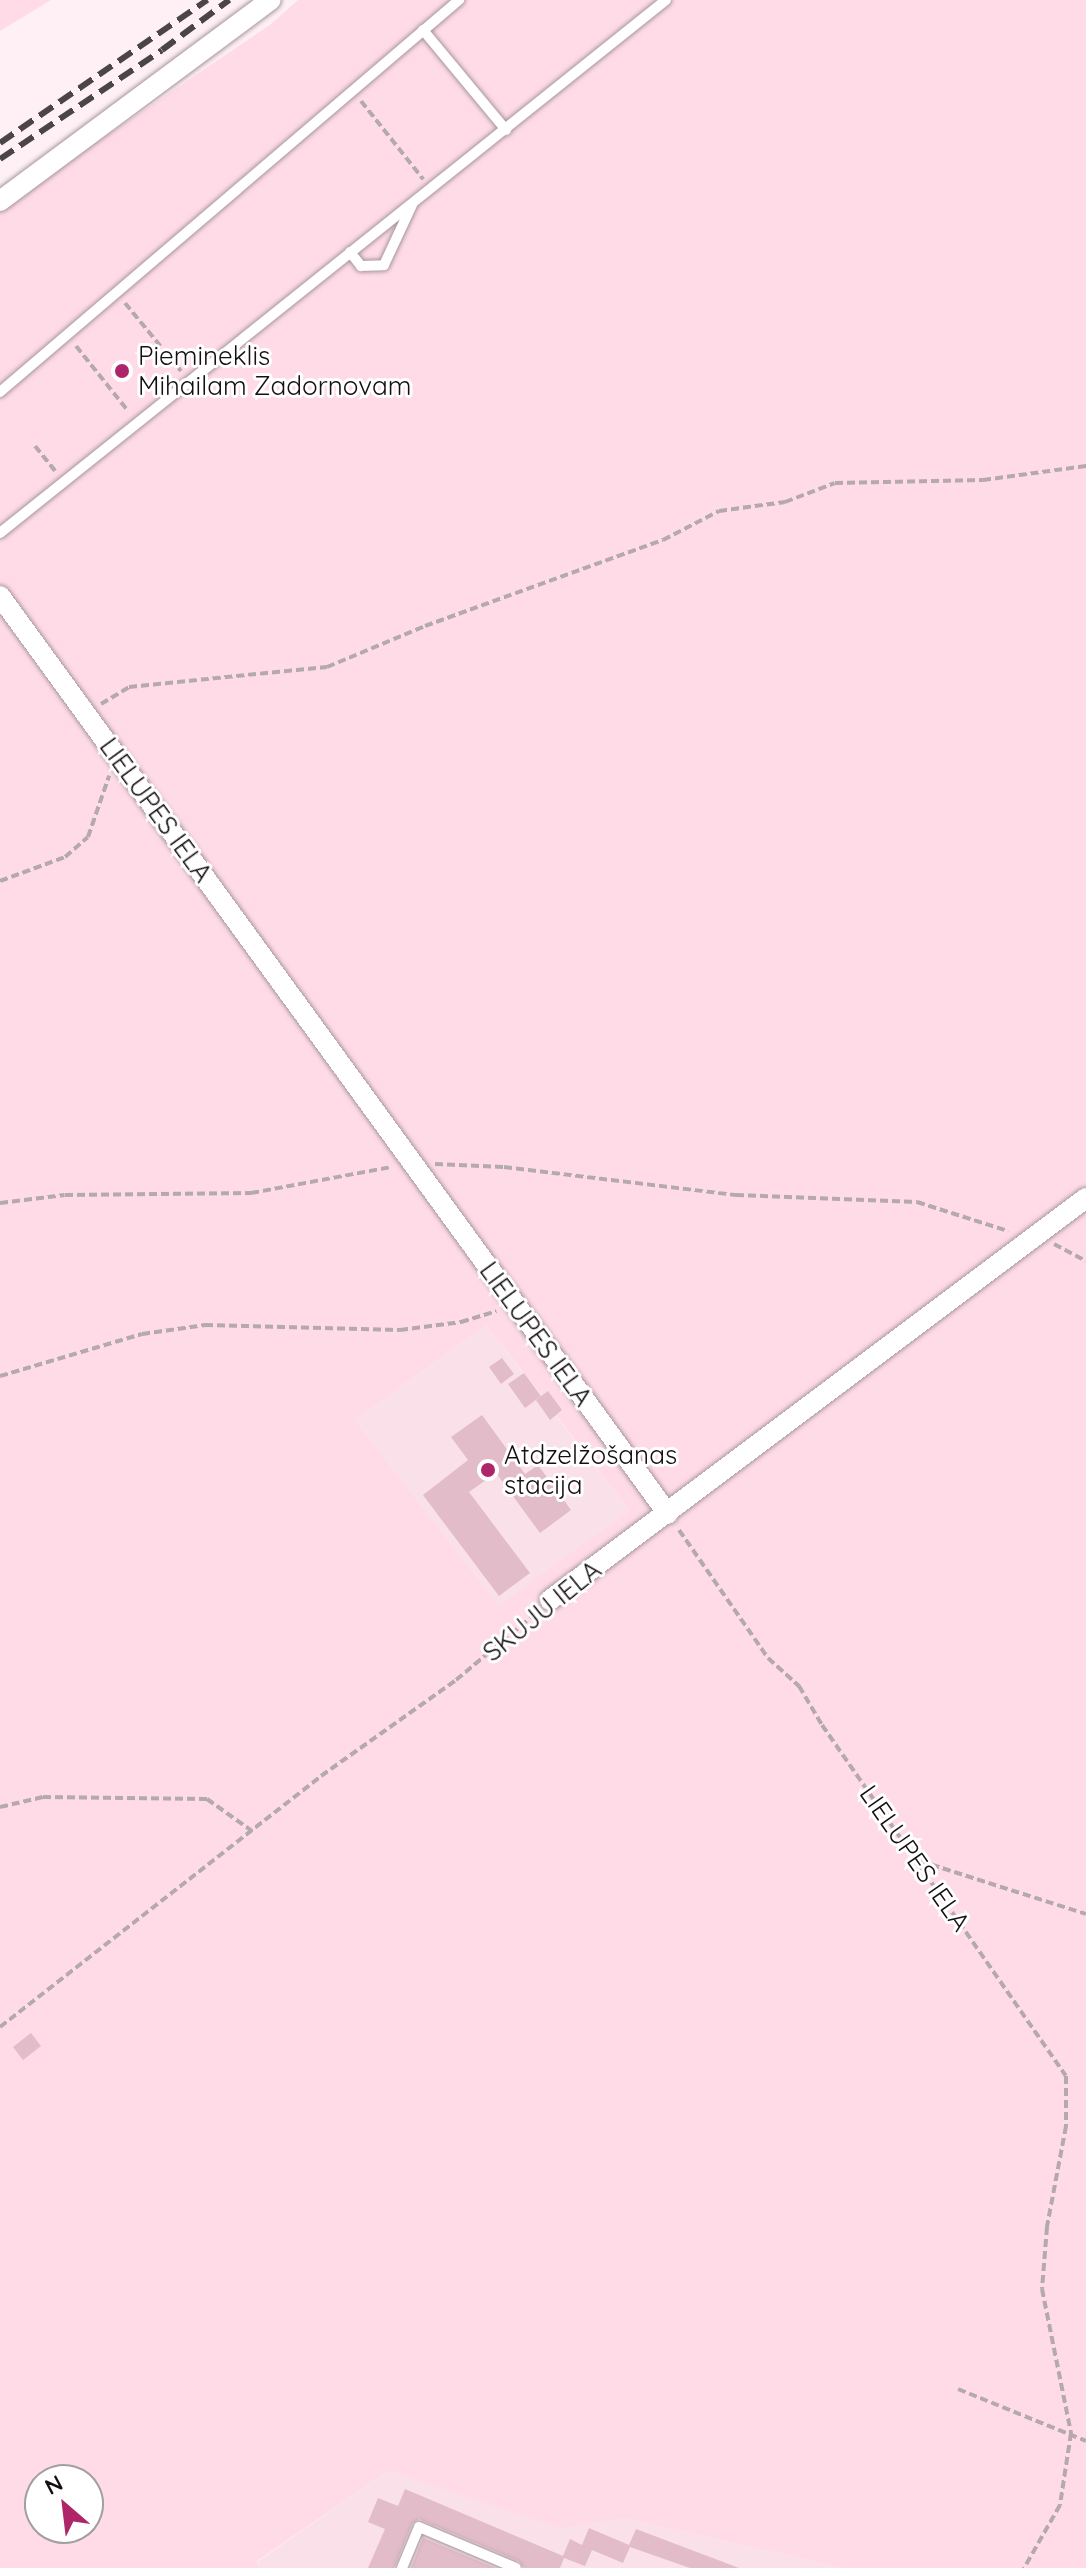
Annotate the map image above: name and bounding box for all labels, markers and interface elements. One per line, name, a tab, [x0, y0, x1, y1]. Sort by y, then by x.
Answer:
place label: Piemineklis Mihailam Zadornovam	[138, 340, 411, 402]
marker: Piemineklis Mihailam Zadornovam	[113, 362, 131, 380]
street label: LIELUPES IELA	[93, 732, 219, 888]
street label: LIELUPES IELA	[473, 1256, 599, 1412]
place label: Atdzelžošanas stacija	[504, 1439, 677, 1500]
marker: Atdzelžošanas stacija	[479, 1461, 497, 1479]
street label: SKUJU IELA	[477, 1554, 607, 1668]
street label: LIELUPES IELA	[853, 1779, 977, 1937]
north arrow	[24, 2464, 104, 2544]
text: N	[40, 2468, 67, 2501]

